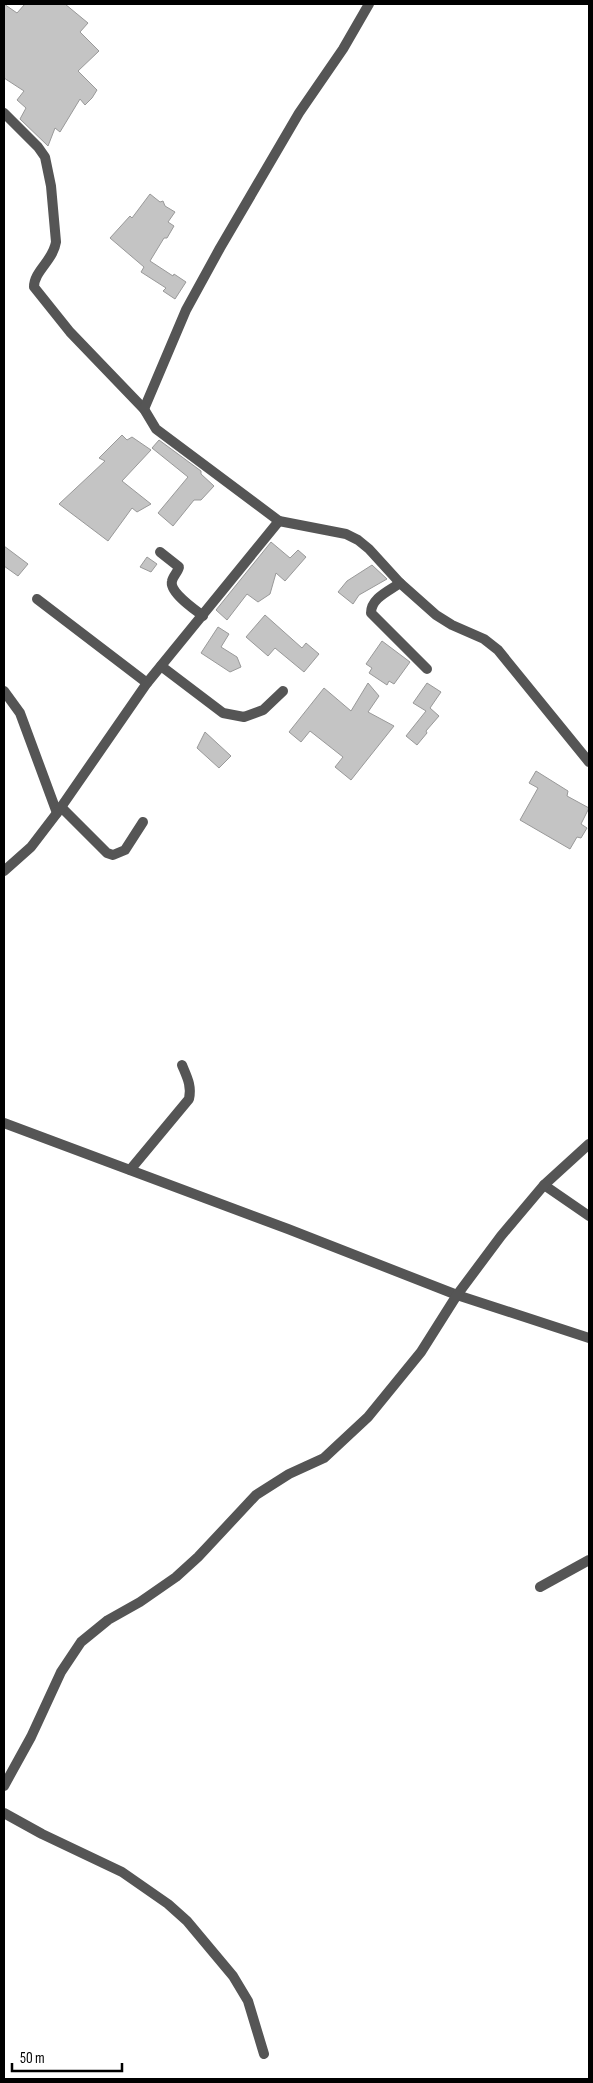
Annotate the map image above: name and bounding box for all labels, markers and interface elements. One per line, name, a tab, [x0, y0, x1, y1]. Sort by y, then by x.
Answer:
scale bar	[12, 2040, 122, 2072]
text: 50 m	[20, 2049, 45, 2068]

